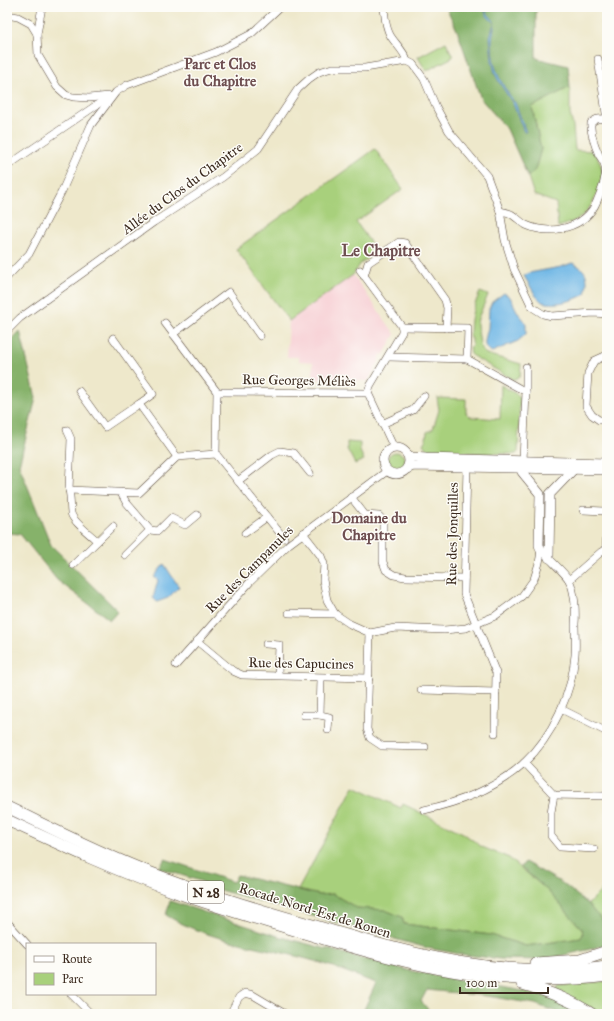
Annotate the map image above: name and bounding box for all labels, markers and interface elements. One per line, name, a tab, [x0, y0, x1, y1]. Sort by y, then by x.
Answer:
district label: Parc et Clos du Chapitre	[184, 55, 257, 91]
street label: Allée du Clos du Chapitre	[118, 139, 246, 239]
district label: Le Chapitre	[341, 241, 421, 261]
street label: Rue Georges Méliès	[242, 371, 356, 390]
street label: Rue des Jonquilles	[443, 482, 463, 586]
district label: Domaine du Chapitre	[331, 509, 407, 545]
street label: Rue des Campanules	[202, 522, 297, 617]
street label: Rue des Capucines	[248, 654, 354, 673]
street label: Rocade Nord-Est de Rouen	[237, 879, 393, 942]
road number: N 28	[188, 881, 224, 903]
legend	[26, 943, 156, 995]
text: Route	[62, 952, 92, 966]
scale bar	[460, 969, 548, 995]
text: Parc	[62, 972, 83, 986]
text: 100 m	[466, 976, 497, 990]

